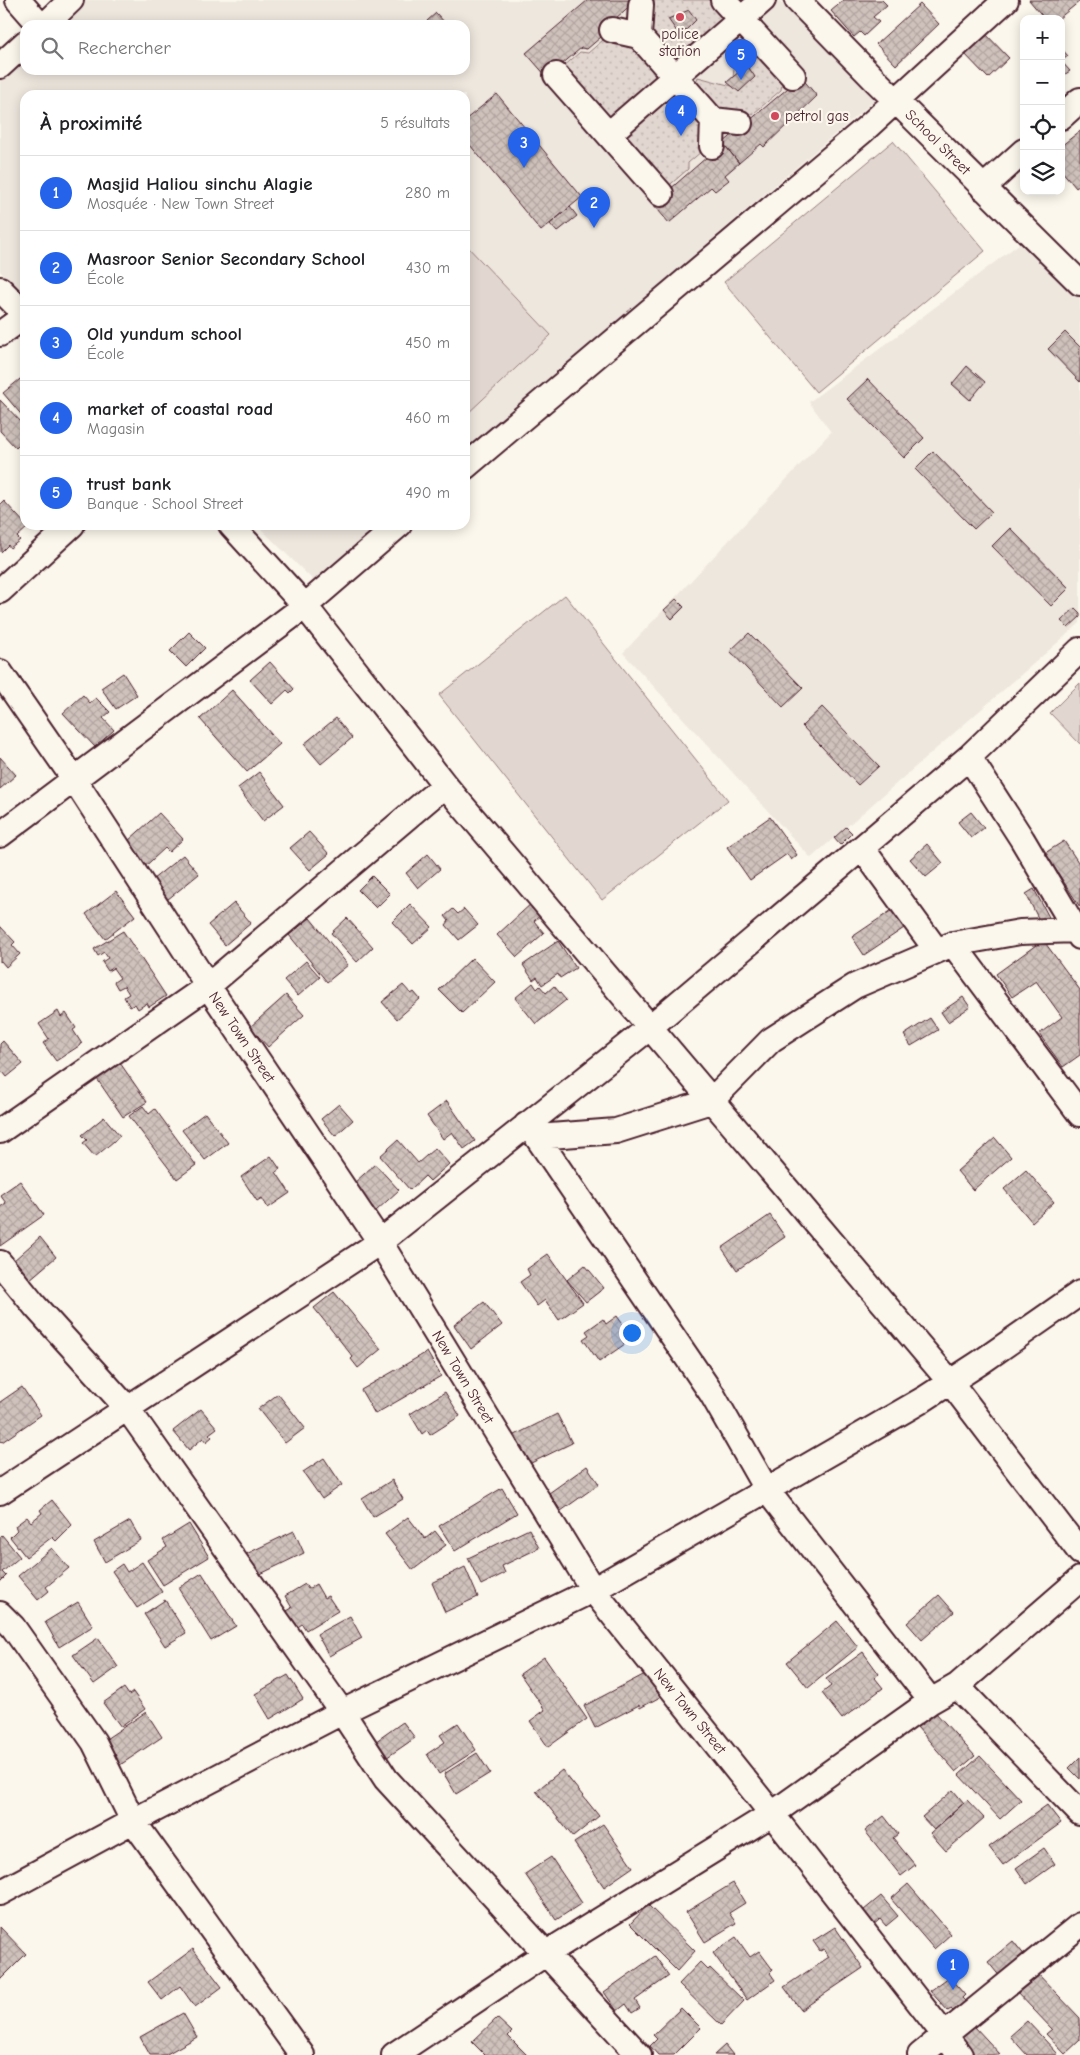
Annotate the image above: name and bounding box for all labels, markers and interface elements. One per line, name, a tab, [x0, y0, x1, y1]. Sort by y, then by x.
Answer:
marker: police station	[674, 11, 686, 23]
map controls	[1020, 15, 1065, 195]
button: +	[1020, 15, 1065, 60]
search box	[20, 20, 470, 75]
place label: police station	[659, 25, 701, 60]
icon: search	[38, 34, 66, 62]
text: Rechercher	[78, 37, 171, 59]
pin: 5	[725, 39, 757, 80]
button: −	[1020, 60, 1065, 105]
pin: 4	[665, 95, 697, 136]
street label: School Street	[901, 105, 975, 179]
button: locate	[1020, 105, 1065, 150]
place label: petrol gas	[785, 107, 849, 125]
marker: petrol gas	[769, 110, 781, 122]
text: À proximité	[40, 111, 142, 135]
text: 5 résultats	[380, 114, 450, 132]
pin: 3	[508, 127, 540, 168]
button: layers	[1020, 150, 1065, 195]
text: Masjid Haliou sinchu Alagie	[87, 173, 313, 195]
text: 1	[53, 184, 59, 202]
text: 280 m	[405, 184, 450, 202]
pin: 2	[578, 187, 610, 228]
text: Mosquée · New Town Street	[87, 195, 274, 213]
text: Masroor Senior Secondary School	[87, 248, 365, 270]
text: 2	[52, 259, 60, 277]
text: 430 m	[406, 259, 450, 277]
text: École	[87, 270, 124, 288]
text: Old yundum school	[87, 323, 242, 345]
text: 3	[52, 334, 60, 352]
text: 450 m	[405, 334, 450, 352]
text: École	[87, 345, 124, 363]
text: market of coastal road	[87, 398, 273, 420]
text: 4	[52, 409, 60, 427]
text: 460 m	[405, 409, 450, 427]
text: Magasin	[87, 420, 145, 438]
text: trust bank	[87, 473, 171, 495]
text: 5	[52, 484, 60, 502]
text: 490 m	[405, 484, 450, 502]
text: Banque · School Street	[87, 495, 243, 513]
street label: New Town Street	[205, 988, 279, 1086]
your location	[619, 1320, 645, 1346]
street label: New Town Street	[428, 1327, 498, 1427]
street label: New Town Street	[650, 1664, 731, 1758]
pin: 1	[937, 1949, 969, 1990]

